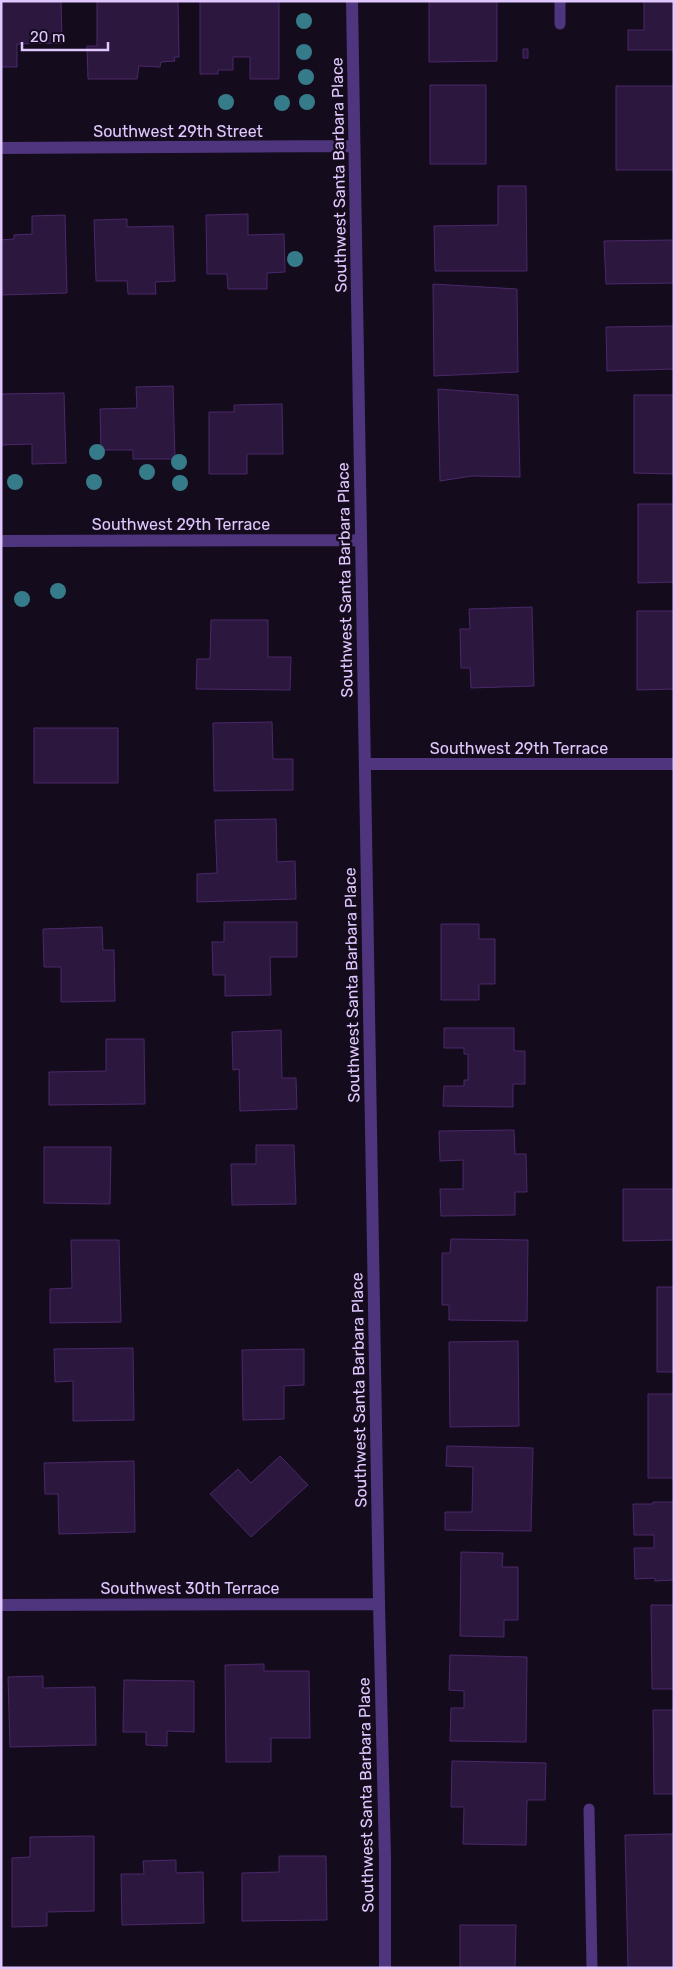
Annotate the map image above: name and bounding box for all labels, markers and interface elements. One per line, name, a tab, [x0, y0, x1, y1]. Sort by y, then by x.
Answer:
scale bar	[22, 20, 109, 52]
text: 20 m	[30, 28, 65, 46]
street label: Southwest Santa Barbara Place	[327, 57, 351, 293]
street label: Southwest 29th Street	[93, 122, 263, 141]
street label: Southwest Santa Barbara Place	[333, 462, 357, 698]
street label: Southwest 29th Terrace	[92, 515, 270, 534]
street label: Southwest 29th Terrace	[430, 739, 608, 758]
street label: Southwest Santa Barbara Place	[340, 867, 364, 1103]
street label: Southwest Santa Barbara Place	[347, 1272, 371, 1508]
street label: Southwest 30th Terrace	[100, 1579, 280, 1598]
street label: Southwest Santa Barbara Place	[354, 1677, 378, 1913]

